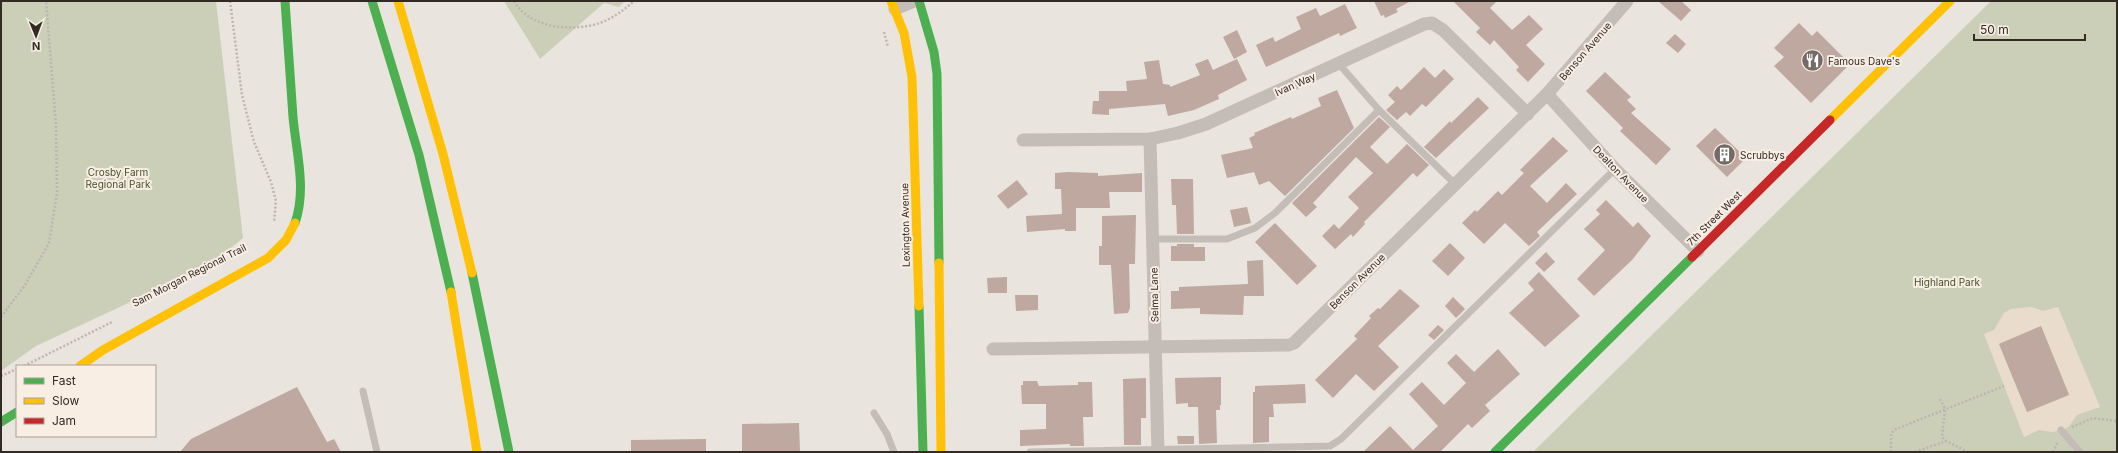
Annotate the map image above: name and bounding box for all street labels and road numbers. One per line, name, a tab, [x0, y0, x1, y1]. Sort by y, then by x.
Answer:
street label: Benson Avenue	[1556, 19, 1614, 83]
street label: Ivan Way	[1273, 70, 1317, 98]
street label: Dealton Avenue	[1591, 143, 1651, 205]
street label: Lexington Avenue	[898, 183, 912, 267]
street label: 7th Street West	[1684, 188, 1744, 248]
street label: Sam Morgan Regional Trail	[130, 241, 248, 309]
street label: Benson Avenue	[1327, 251, 1387, 311]
street label: Selma Lane	[1148, 267, 1160, 323]

